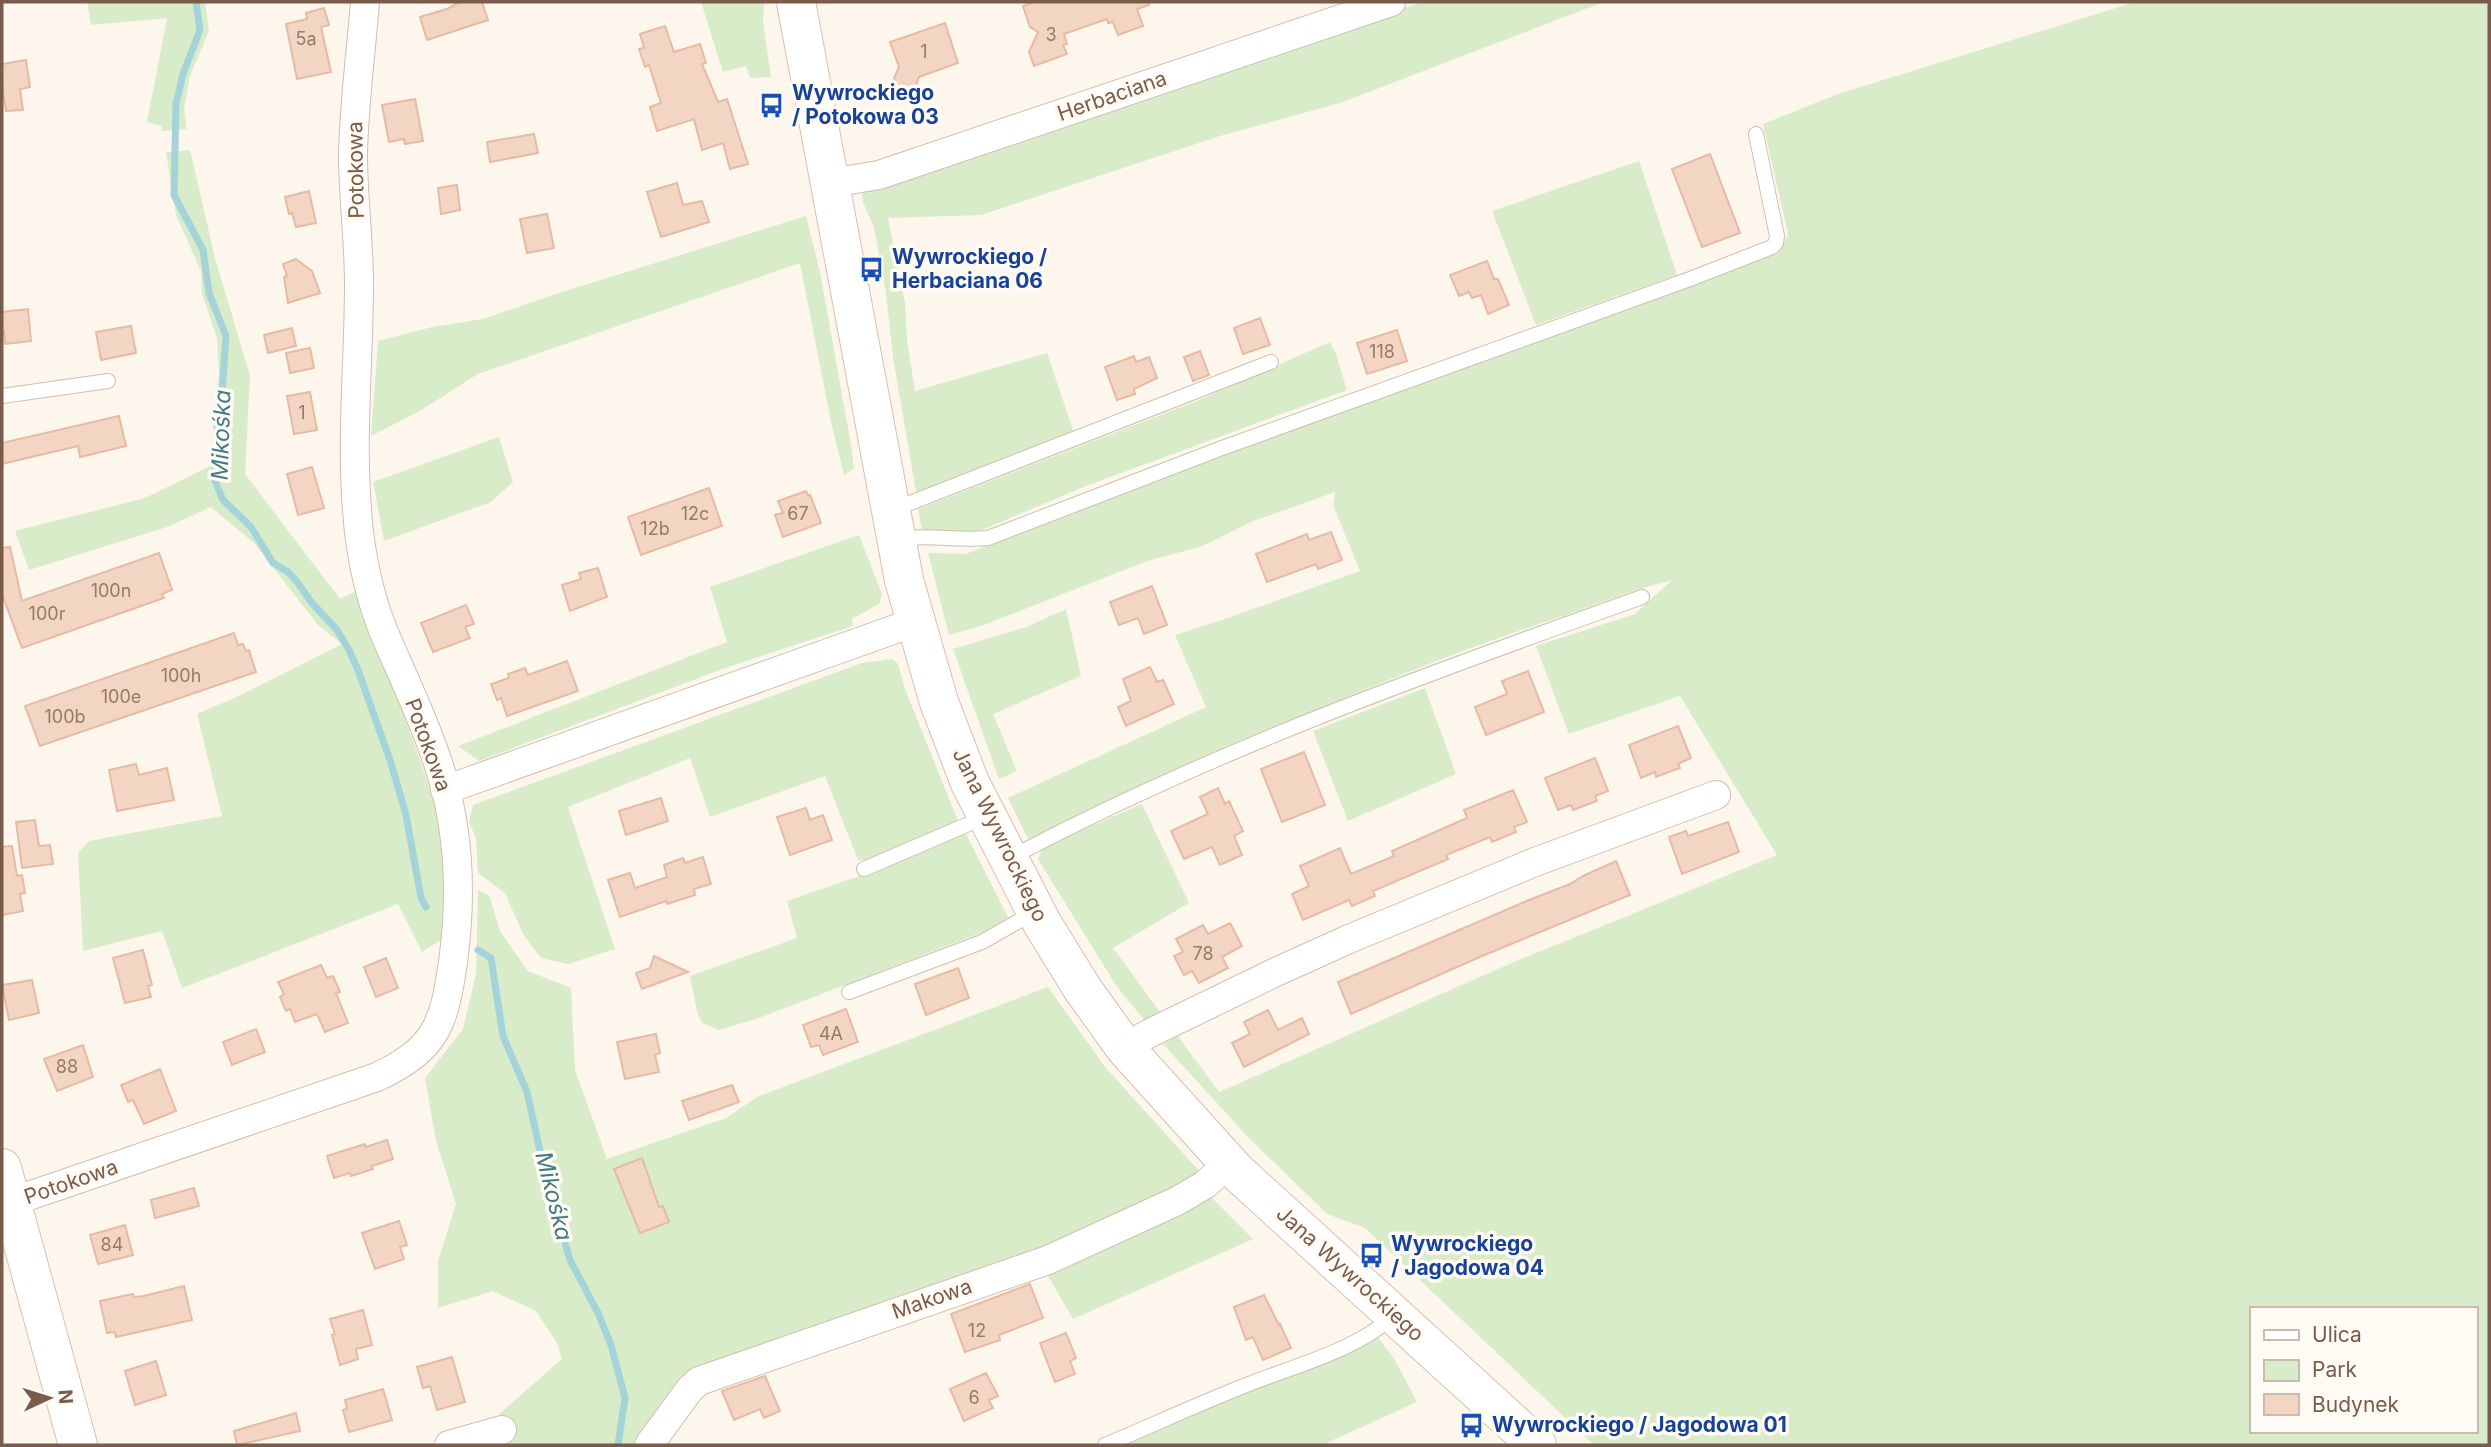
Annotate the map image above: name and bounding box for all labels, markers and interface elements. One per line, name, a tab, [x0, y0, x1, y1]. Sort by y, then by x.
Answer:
house number: 3	[1045, 24, 1057, 45]
house number: 5a	[295, 28, 317, 49]
house number: 1	[920, 41, 928, 62]
street label: Herbaciana	[1054, 65, 1170, 126]
place label: Wywrockiego / Potokowa 03	[792, 80, 939, 129]
bus stop icon: Wywrockiego / Potokowa 03	[758, 91, 786, 119]
street label: Potokowa	[342, 121, 369, 219]
place label: Wywrockiego / Herbaciana 06	[892, 244, 1047, 293]
bus stop icon: Wywrockiego / Herbaciana 06	[858, 255, 886, 283]
house number: 118	[1369, 341, 1395, 362]
water label: Mikośka	[205, 389, 237, 481]
house number: 1	[298, 402, 306, 423]
house number: 12c	[681, 503, 709, 524]
house number: 67	[787, 503, 809, 524]
house number: 12b	[640, 518, 670, 539]
house number: 100n	[91, 580, 131, 601]
house number: 100r	[29, 603, 66, 624]
house number: 100h	[161, 665, 201, 686]
house number: 100e	[101, 686, 141, 707]
street label: Potokowa	[400, 695, 457, 795]
house number: 100b	[44, 706, 86, 727]
street label: Jana Wywrockiego	[948, 744, 1053, 926]
house number: 78	[1192, 943, 1214, 964]
house number: 4A	[819, 1023, 843, 1044]
house number: 88	[56, 1056, 78, 1077]
water label: Mikośka	[529, 1149, 579, 1243]
street label: Potokowa	[21, 1154, 121, 1209]
street label: Jana Wywrockiego	[1271, 1201, 1429, 1347]
place label: Wywrockiego / Jagodowa 04	[1391, 1231, 1544, 1280]
house number: 84	[101, 1234, 123, 1255]
bus stop icon: Wywrockiego / Jagodowa 04	[1357, 1242, 1385, 1270]
street label: Makowa	[889, 1273, 975, 1324]
legend	[2250, 1307, 2477, 1433]
house number: 12	[968, 1320, 986, 1341]
text: Ulica	[2312, 1322, 2362, 1347]
text: Park	[2312, 1357, 2357, 1382]
north arrow	[14, 1363, 84, 1433]
house number: 6	[968, 1387, 980, 1408]
text: N	[53, 1389, 77, 1405]
text: Budynek	[2312, 1392, 2400, 1417]
bus stop icon: Wywrockiego / Jagodowa 01	[1458, 1411, 1486, 1439]
place label: Wywrockiego / Jagodowa 01	[1492, 1412, 1787, 1437]

